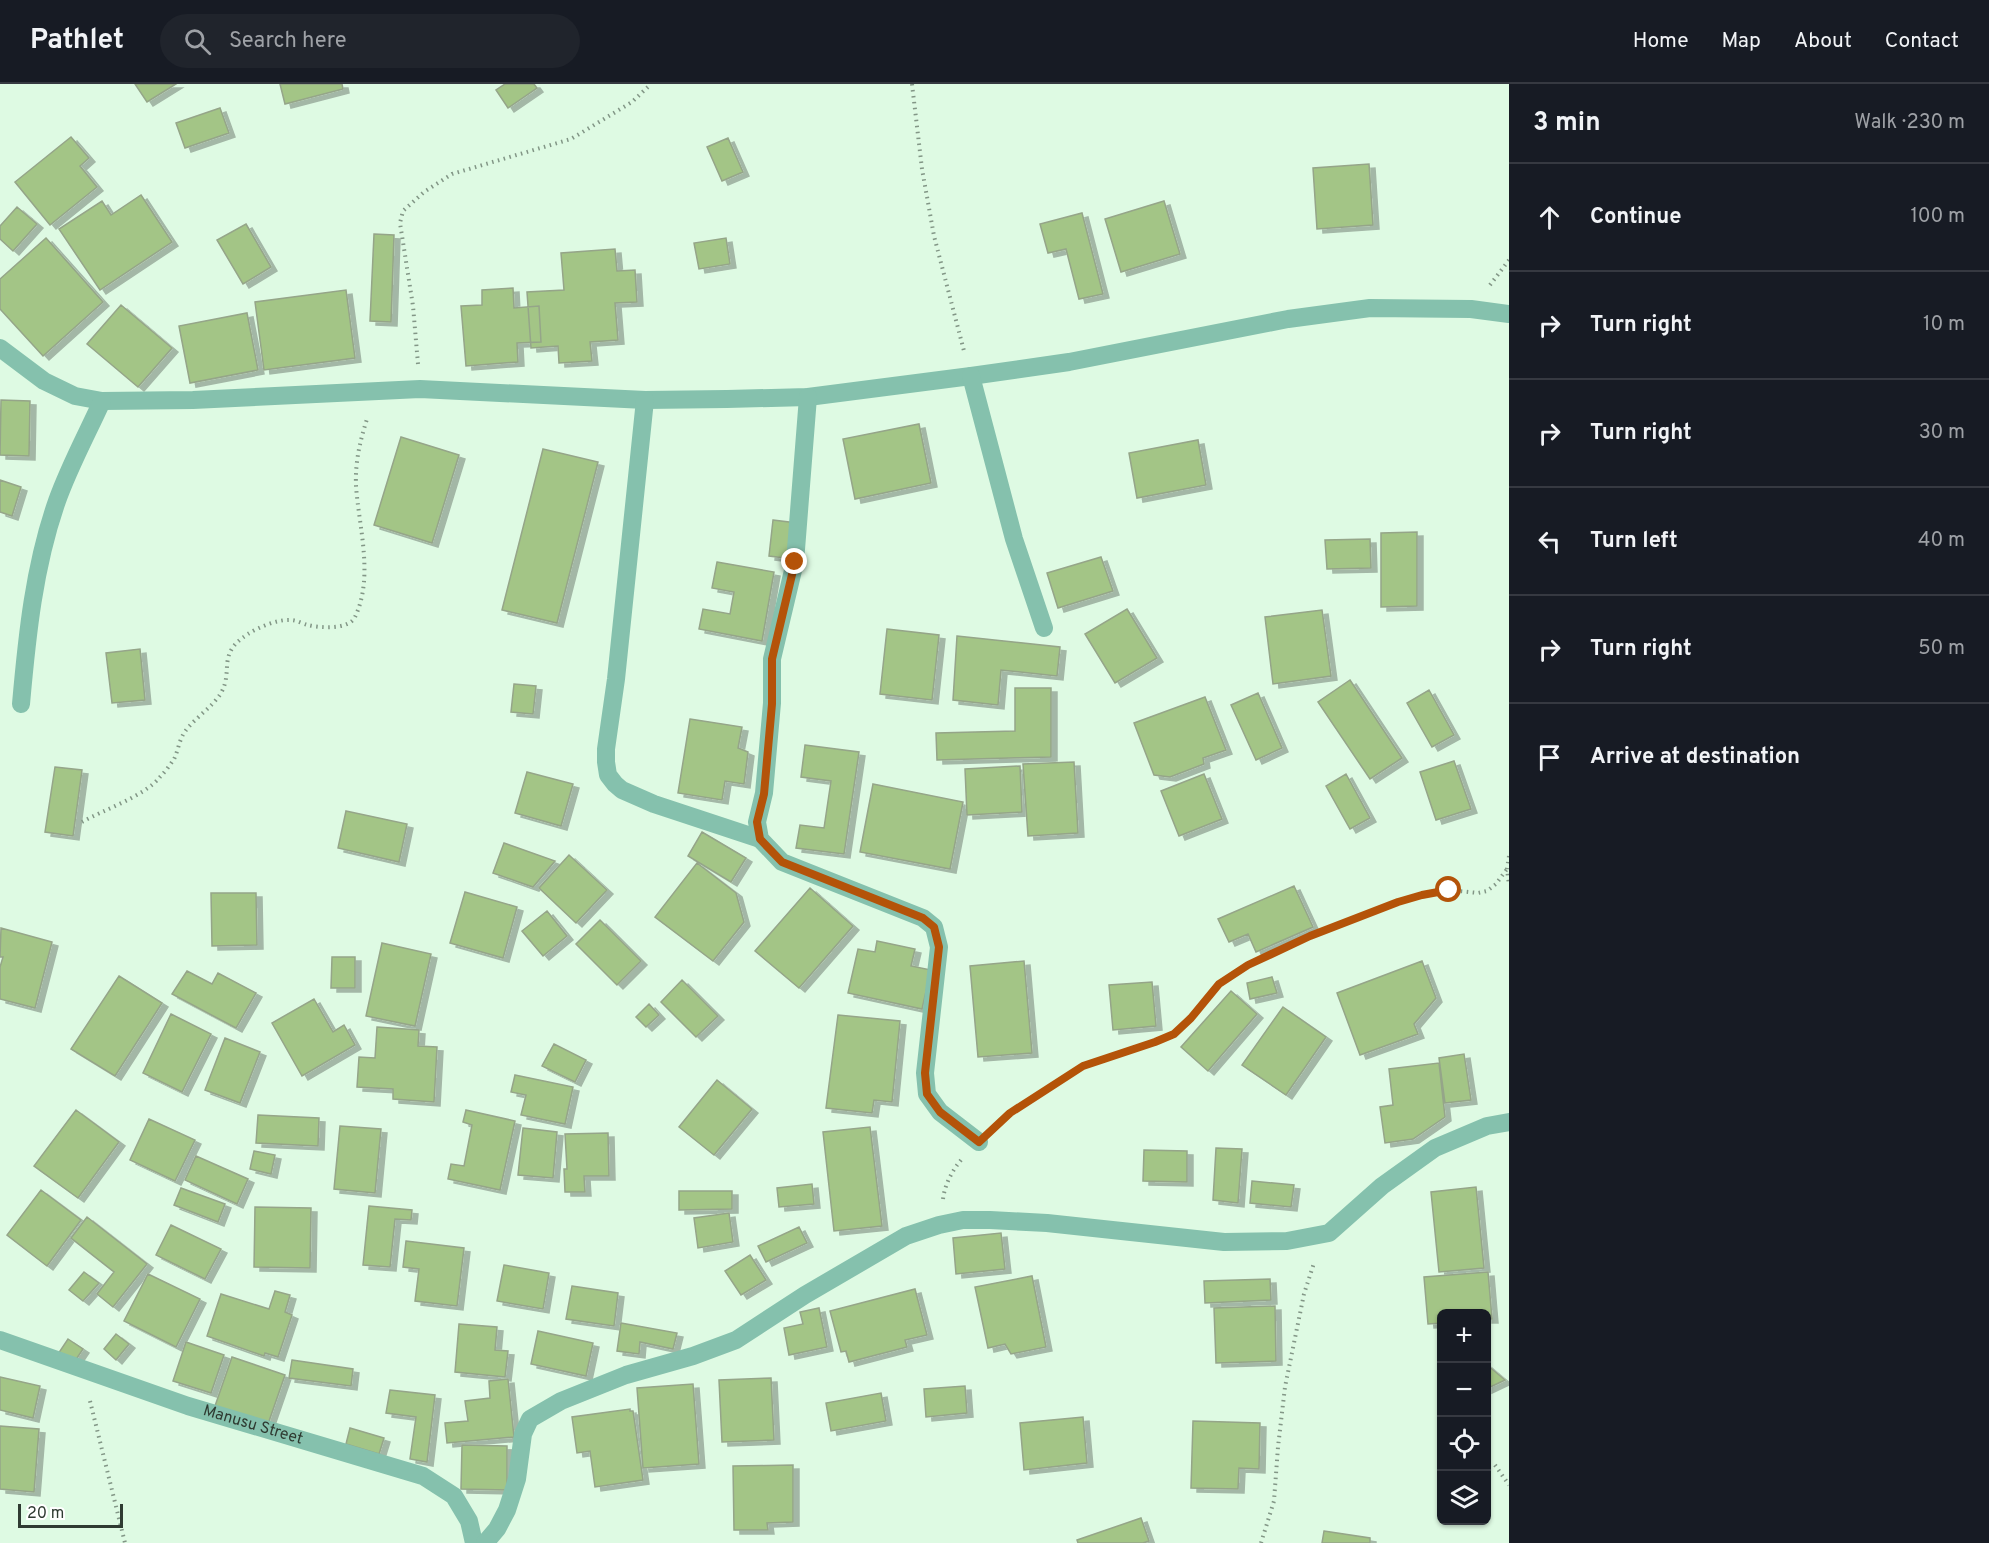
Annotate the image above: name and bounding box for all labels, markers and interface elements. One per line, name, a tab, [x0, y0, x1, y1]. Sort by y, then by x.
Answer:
search box	[160, 14, 580, 68]
text: Pathlet	[30, 23, 124, 59]
icon: search	[181, 25, 214, 58]
text: Search here	[229, 28, 347, 55]
text: Home	[1633, 28, 1689, 55]
text: Map	[1722, 28, 1761, 55]
text: About	[1794, 28, 1852, 55]
text: Contact	[1885, 28, 1959, 55]
text: 3 min	[1533, 107, 1601, 140]
text: Walk · 230 m	[1854, 110, 1965, 136]
icon: ahead	[1533, 201, 1566, 234]
text: Continue	[1590, 204, 1681, 231]
text: 100 m	[1910, 204, 1965, 230]
icon: right	[1533, 309, 1566, 342]
text: Turn right	[1590, 312, 1692, 339]
text: 10 m	[1923, 312, 1965, 338]
icon: right	[1533, 417, 1566, 450]
text: Turn right	[1590, 420, 1692, 447]
text: 30 m	[1919, 420, 1965, 446]
icon: left	[1533, 525, 1566, 558]
text: Turn left	[1590, 528, 1678, 555]
text: 40 m	[1918, 528, 1965, 554]
route end	[781, 548, 807, 574]
icon: right	[1533, 633, 1566, 666]
text: Turn right	[1590, 636, 1692, 663]
text: 50 m	[1918, 636, 1965, 662]
icon: arrive	[1533, 741, 1566, 774]
text: Arrive at destination	[1590, 744, 1800, 771]
route start	[1435, 876, 1461, 902]
map controls	[1437, 1309, 1491, 1525]
button: +	[1437, 1309, 1491, 1363]
button: −	[1437, 1363, 1491, 1417]
street label: Manusu Street	[201, 1401, 305, 1450]
button: locate	[1437, 1417, 1491, 1471]
button: layers	[1437, 1471, 1491, 1525]
scale bar	[18, 1501, 123, 1528]
text: 20 m	[27, 1504, 64, 1524]

